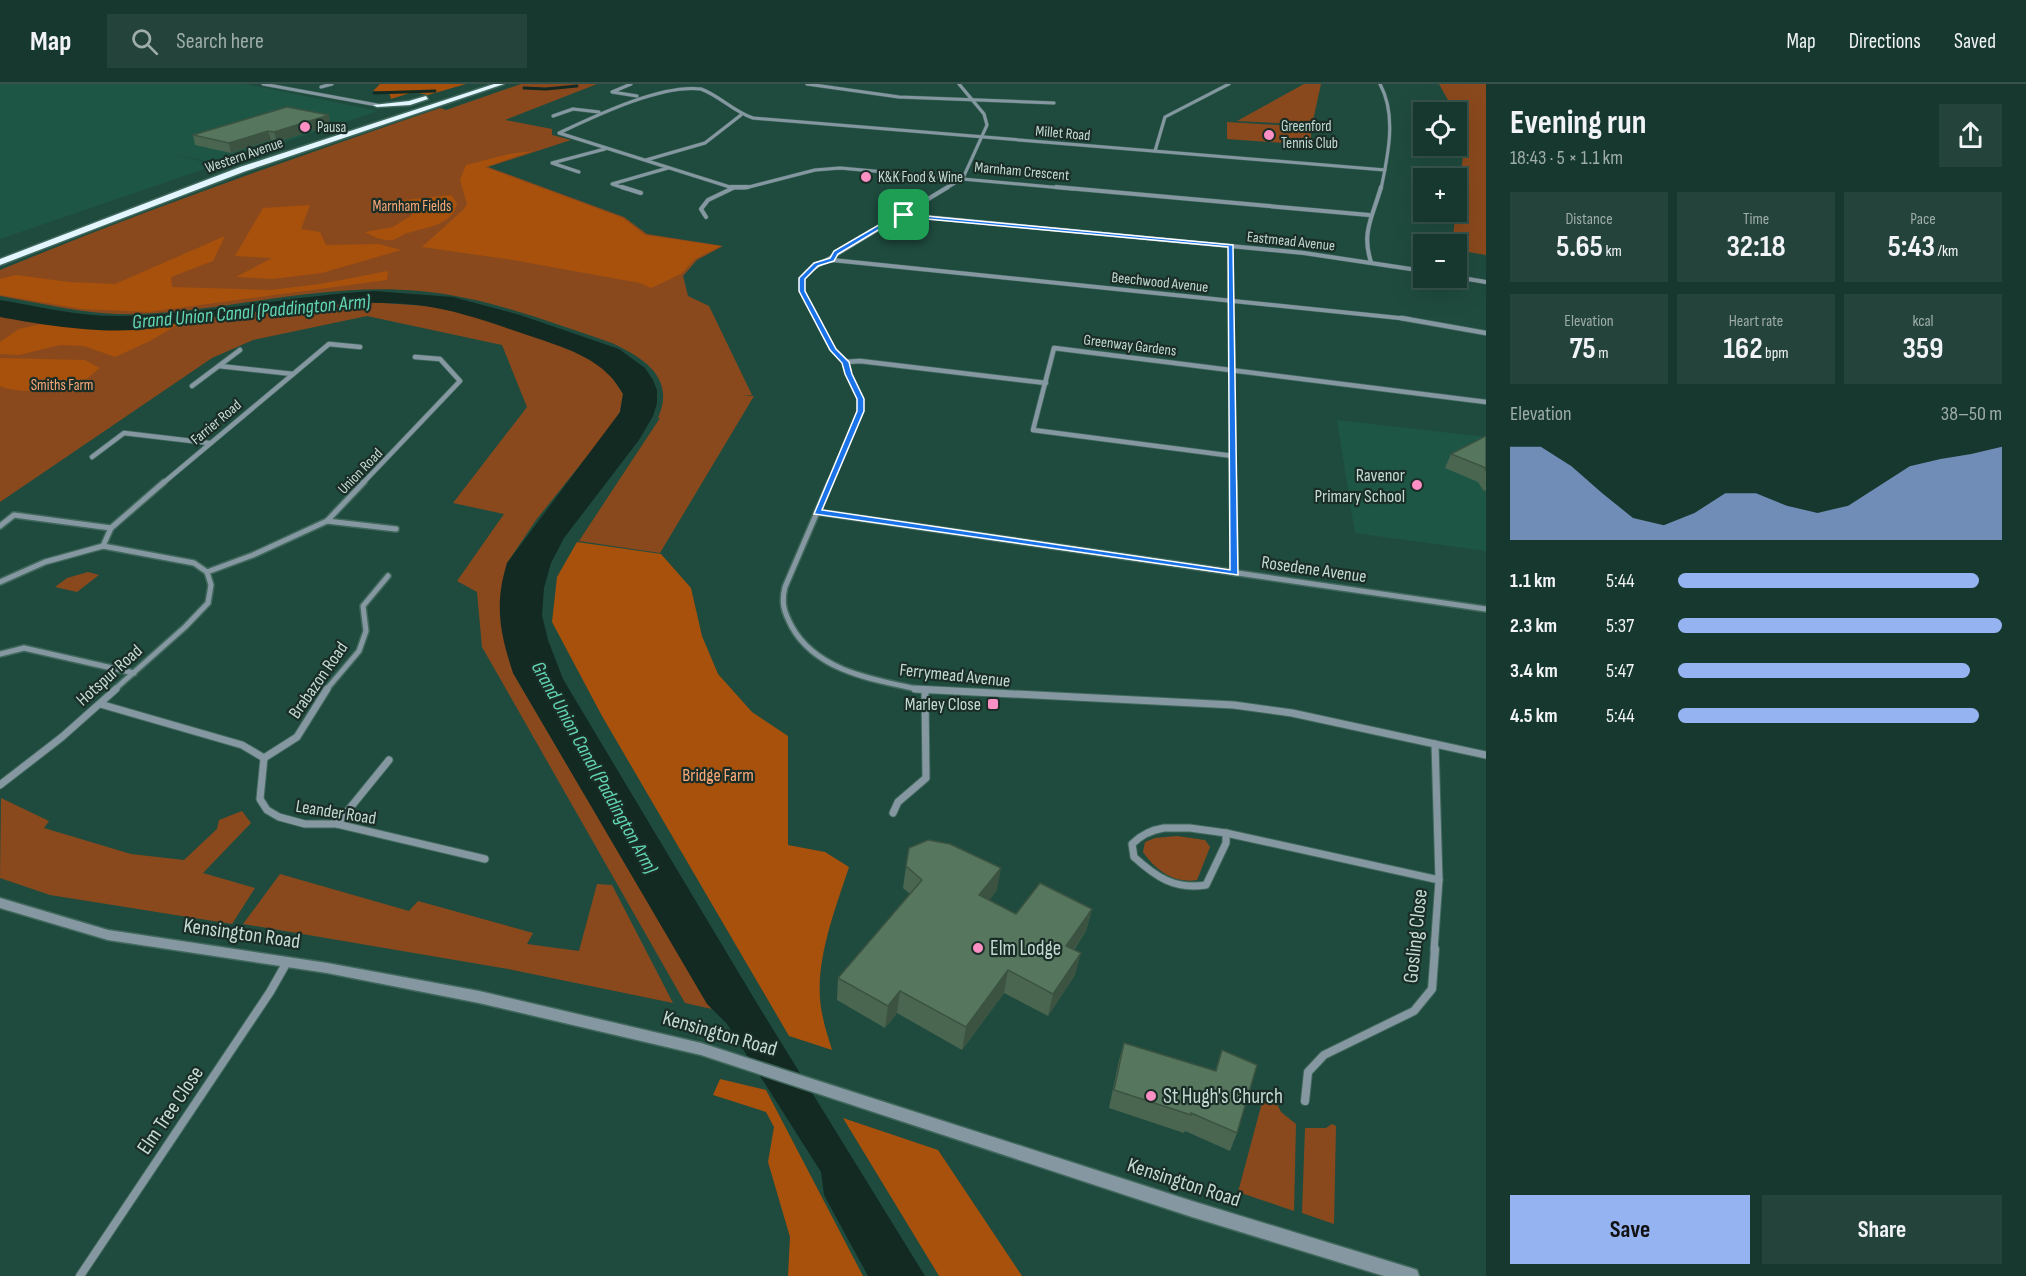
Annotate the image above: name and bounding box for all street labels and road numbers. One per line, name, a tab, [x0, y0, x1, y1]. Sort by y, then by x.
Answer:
street label: Millet Road	[1035, 122, 1091, 145]
street label: Western Avenue	[203, 133, 286, 178]
street label: Marnham Crescent	[974, 158, 1071, 185]
street label: Eastmead Avenue	[1246, 227, 1336, 256]
street label: Beechwood Avenue	[1111, 268, 1209, 297]
street label: Greenway Gardens	[1082, 330, 1177, 361]
street label: Farrier Road	[187, 396, 246, 449]
street label: Union Road	[334, 444, 387, 498]
street label: Rosedene Avenue	[1260, 552, 1368, 587]
street label: Brabazon Road	[284, 638, 352, 723]
street label: Hotspur Road	[72, 640, 147, 710]
street label: Ferrymead Avenue	[898, 659, 1011, 692]
street label: Leander Road	[294, 796, 378, 829]
street label: Gosling Close	[1398, 888, 1433, 984]
street label: Kensington Road	[182, 913, 302, 954]
street label: Kensington Road	[660, 1005, 780, 1062]
street label: Elm Tree Close	[132, 1061, 209, 1159]
street label: Kensington Road	[1124, 1152, 1244, 1213]

